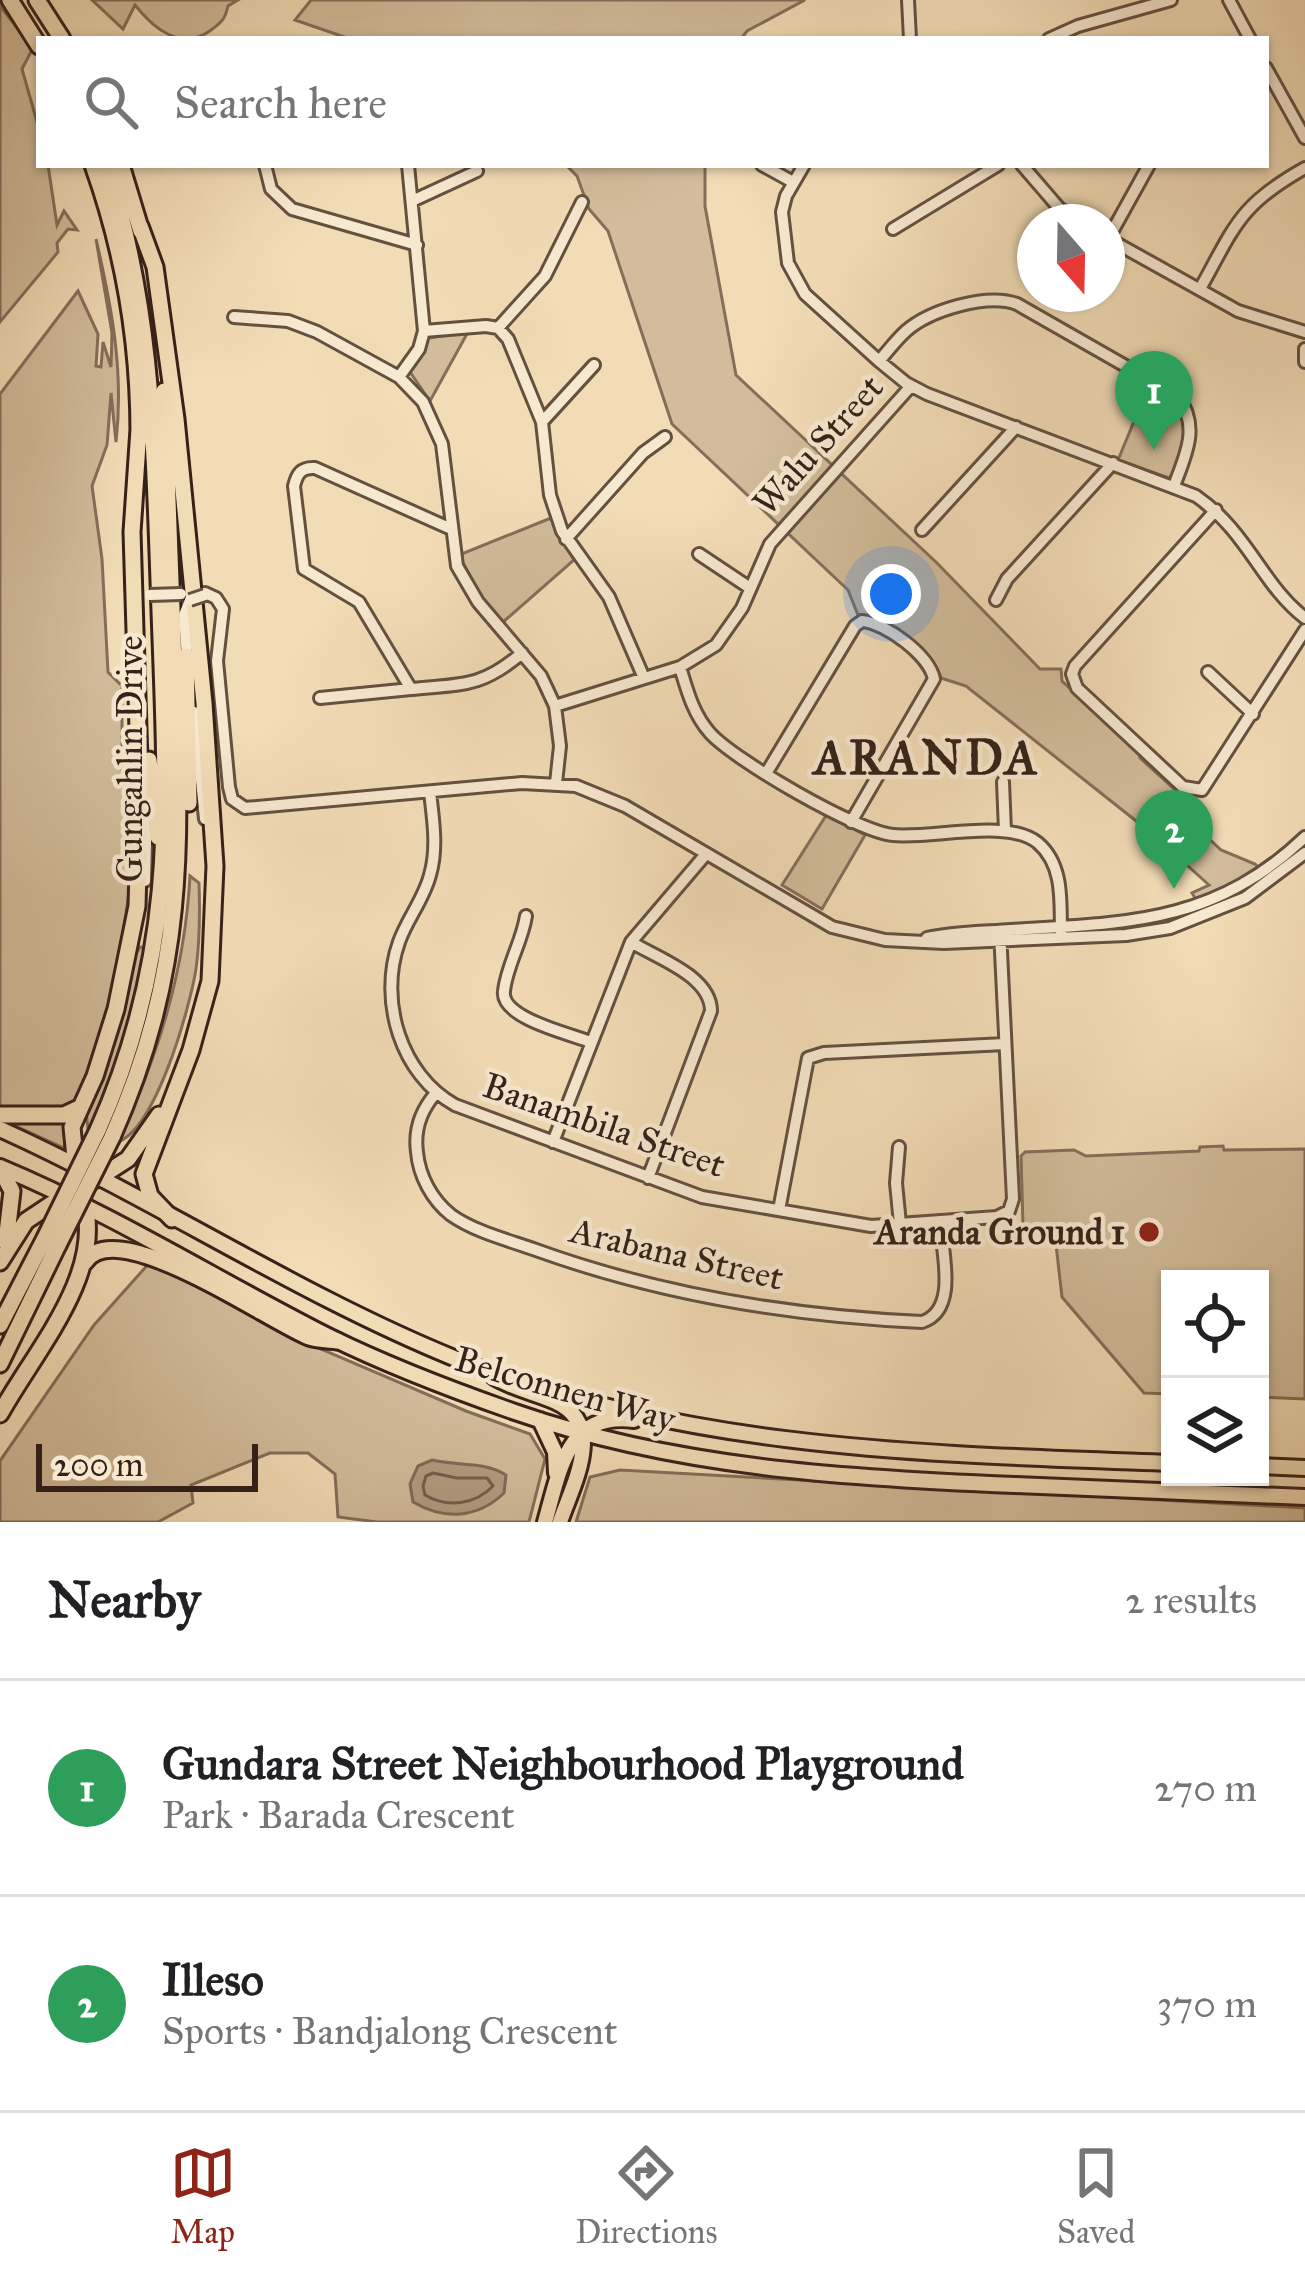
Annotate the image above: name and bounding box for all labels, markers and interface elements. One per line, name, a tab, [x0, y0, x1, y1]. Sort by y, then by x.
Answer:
search box	[36, 36, 1269, 168]
icon: search	[78, 69, 144, 135]
text: Search here	[174, 75, 387, 130]
north arrow	[1017, 204, 1125, 312]
pin: 1	[1115, 351, 1193, 450]
street label: Walu Street	[744, 366, 893, 524]
your location	[861, 564, 921, 624]
street label: Gungahlin Drive	[108, 635, 152, 883]
district label: ARANDA	[811, 728, 1040, 787]
pin: 2	[1135, 790, 1213, 889]
street label: Banambila Street	[477, 1063, 731, 1187]
street label: Arabana Street	[564, 1208, 788, 1300]
place label: Aranda Ground 1	[873, 1210, 1125, 1254]
marker: Aranda Ground 1	[1136, 1219, 1162, 1245]
map controls	[1161, 1270, 1269, 1486]
button: locate	[1161, 1270, 1269, 1378]
street label: Belconnen Way	[450, 1337, 681, 1442]
button: layers	[1161, 1378, 1269, 1486]
scale bar	[36, 1438, 258, 1491]
text: 200 m	[54, 1445, 144, 1485]
text: Nearby	[48, 1569, 200, 1631]
text: 2 results	[1125, 1576, 1257, 1624]
text: Gundara Street Neighbourhood Playground	[162, 1736, 964, 1791]
text: 1	[79, 1764, 95, 1812]
text: 270 m	[1154, 1764, 1257, 1812]
text: Park · Barada Crescent	[162, 1791, 514, 1839]
text: Illeso	[162, 1952, 264, 2007]
text: 2	[77, 1980, 97, 2028]
text: 370 m	[1157, 1980, 1257, 2028]
text: Sports · Bandjalong Crescent	[162, 2007, 618, 2055]
tab: Map	[170, 2140, 236, 2252]
tab: Directions	[575, 2140, 717, 2252]
tab: Saved	[1057, 2140, 1135, 2252]

